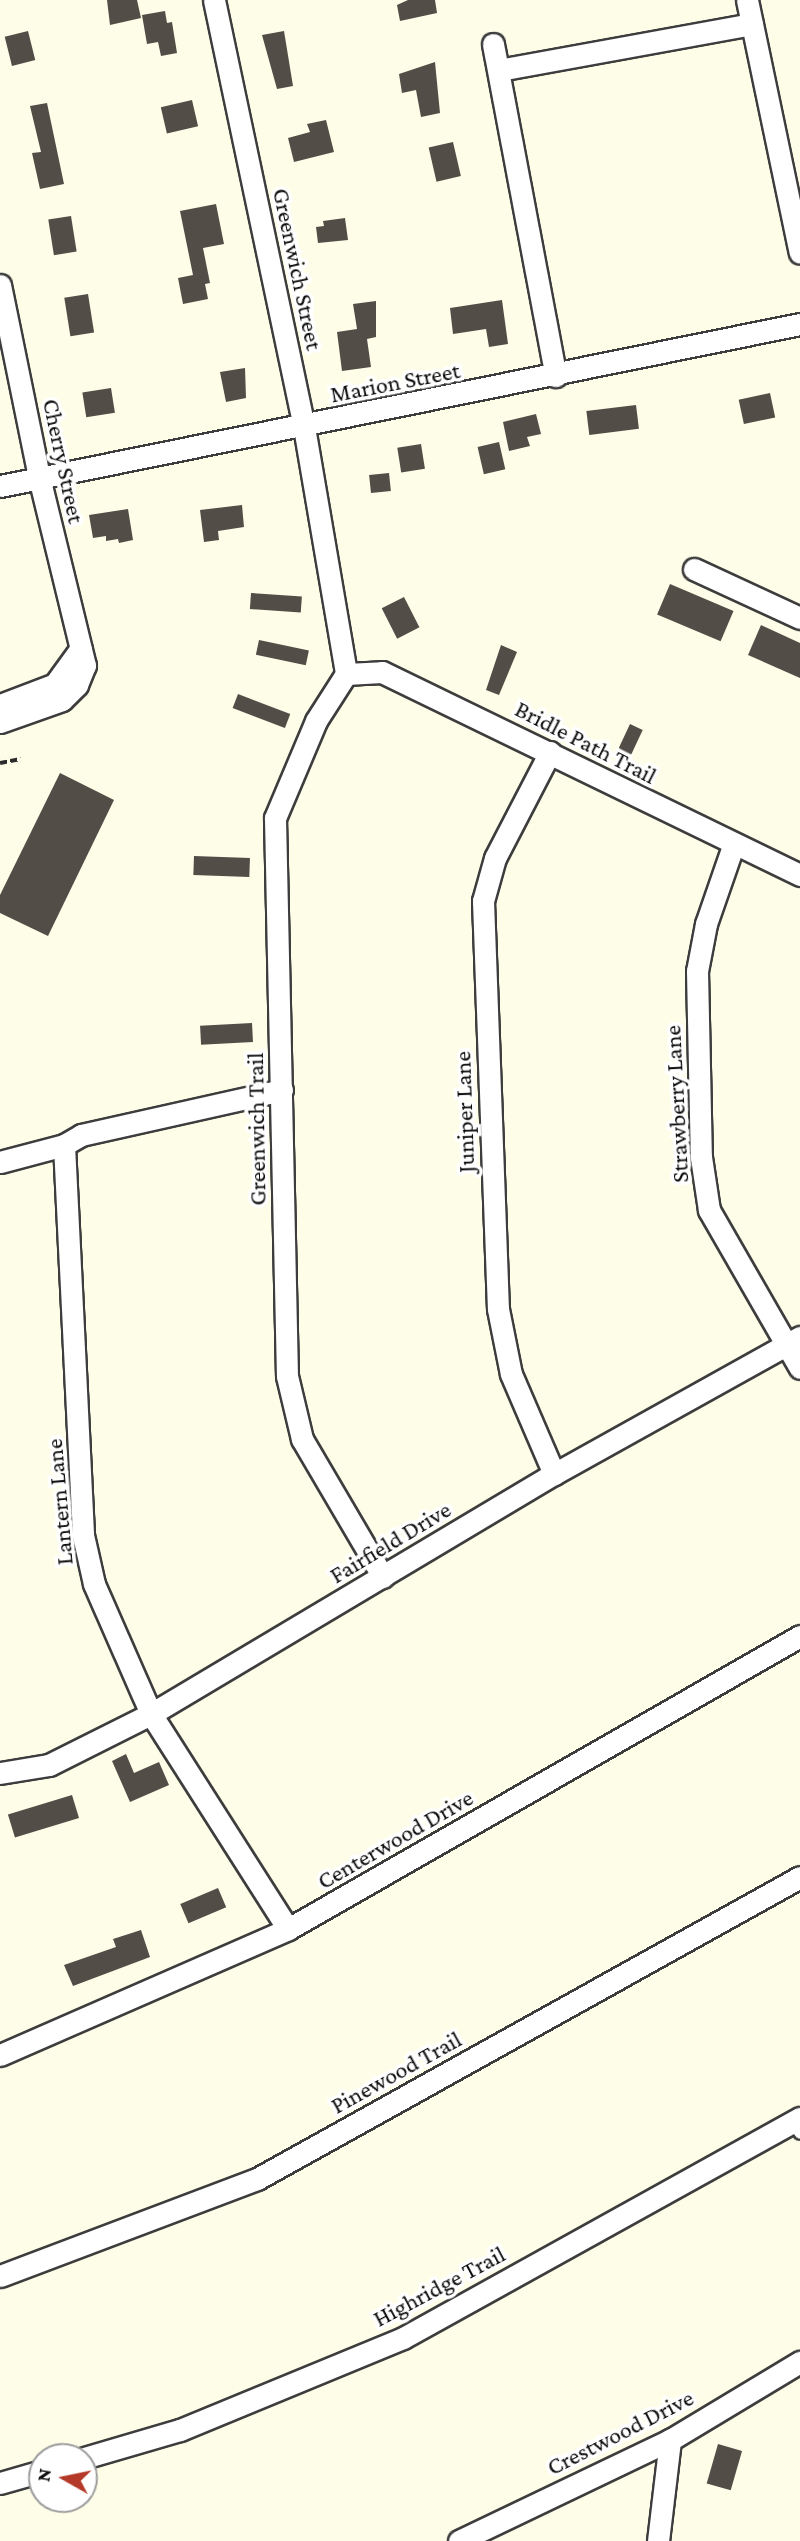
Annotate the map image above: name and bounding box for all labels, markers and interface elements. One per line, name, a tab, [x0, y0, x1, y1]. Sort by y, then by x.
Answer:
street label: Greenwich Street	[267, 186, 329, 352]
street label: Marion Street	[328, 355, 462, 409]
street label: Cherry Street	[37, 396, 91, 526]
street label: Bridle Path Trail	[510, 694, 662, 790]
street label: Strawberry Lane	[657, 1024, 695, 1184]
street label: Juniper Lane	[447, 1051, 481, 1173]
street label: Greenwich Trail	[240, 1052, 272, 1206]
street label: Lantern Lane	[39, 1438, 79, 1566]
street label: Fairfield Drive	[324, 1495, 456, 1589]
street label: Centerwood Drive	[312, 1783, 478, 1895]
street label: Pinewood Trail	[326, 2024, 466, 2120]
street label: Highridge Trail	[368, 2239, 510, 2333]
street label: Crestwood Drive	[542, 2383, 698, 2481]
north arrow	[28, 2443, 98, 2513]
text: N	[32, 2467, 55, 2483]

